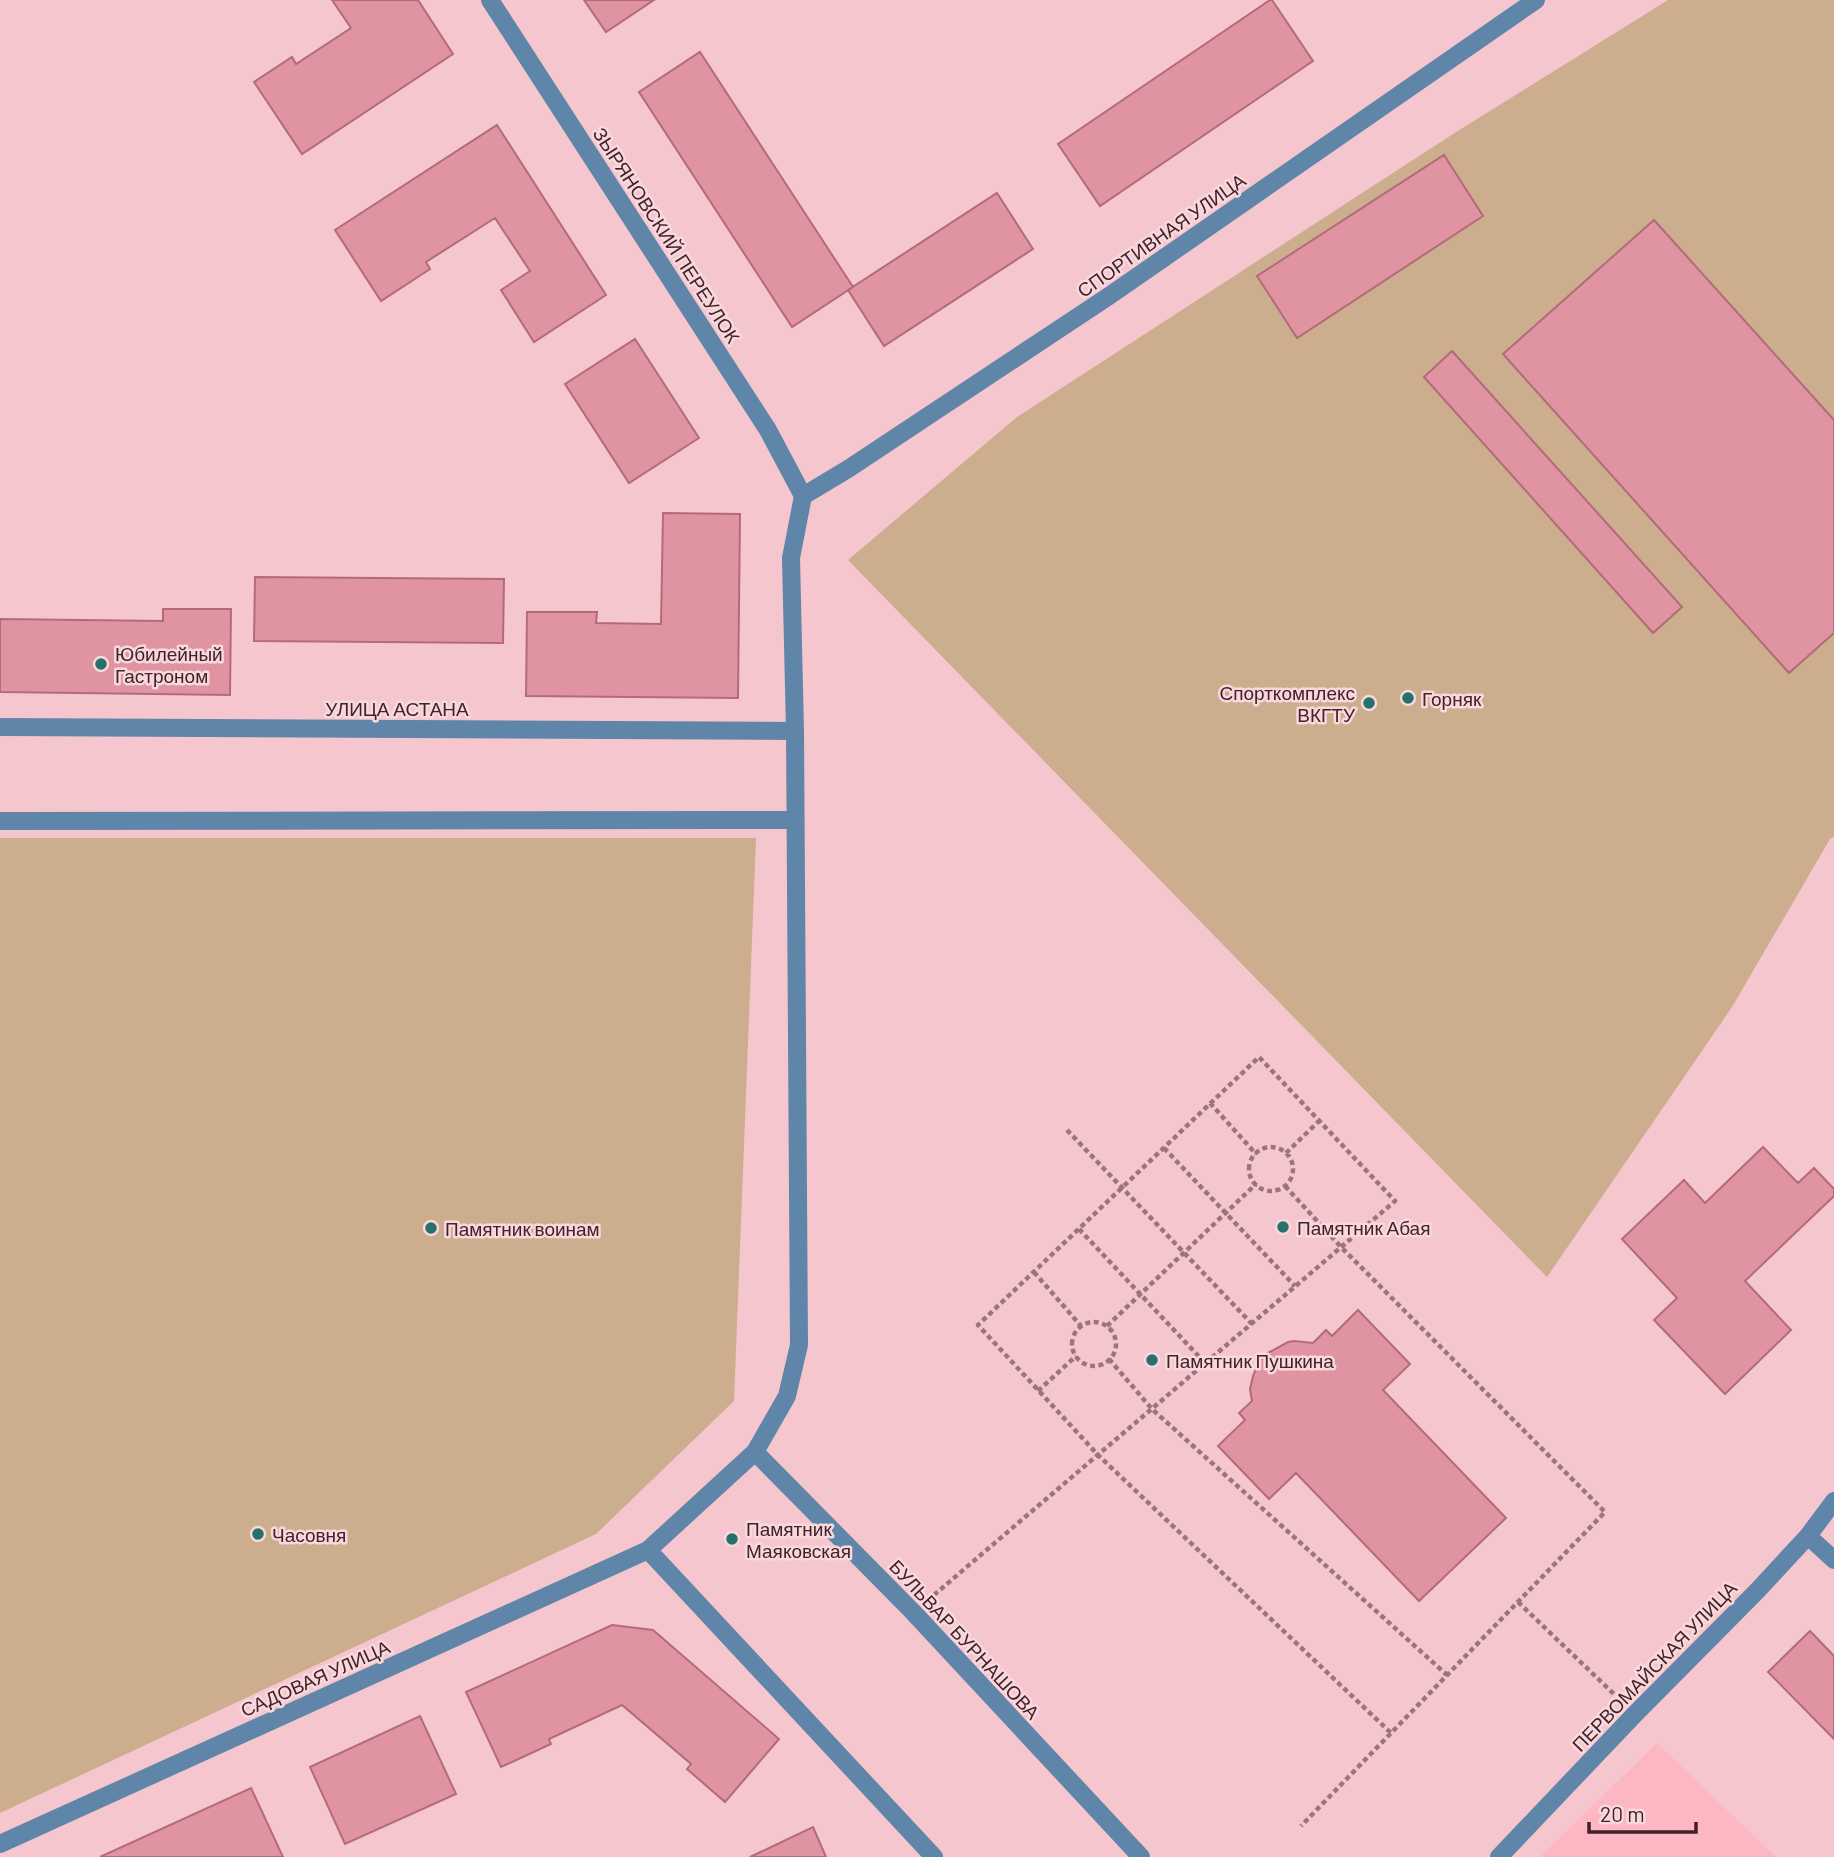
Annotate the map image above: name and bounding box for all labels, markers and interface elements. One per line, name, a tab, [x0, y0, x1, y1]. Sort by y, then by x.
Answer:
street label: ЗЫРЯНОВСКИЙ ПЕРЕУЛОК	[589, 123, 745, 347]
street label: СПОРТИВНАЯ УЛИЦА	[1072, 168, 1250, 302]
place label: Юбилейный Гастроном	[115, 642, 223, 687]
marker: Юбилейный Гастроном	[93, 656, 109, 672]
place label: Спорткомплекс ВКГТУ	[1219, 681, 1356, 726]
place label: Горняк	[1422, 687, 1482, 710]
marker: Горняк	[1400, 690, 1416, 706]
marker: Спорткомплекс ВКГТУ	[1361, 695, 1377, 711]
street label: УЛИЦА АСТАНА	[325, 697, 469, 720]
place label: Памятник Абая	[1297, 1216, 1430, 1239]
place label: Памятник воинам	[445, 1217, 600, 1240]
marker: Памятник Абая	[1275, 1219, 1291, 1235]
marker: Памятник воинам	[423, 1220, 439, 1236]
place label: Памятник Пушкина	[1166, 1349, 1334, 1372]
marker: Памятник Пушкина	[1144, 1352, 1160, 1368]
place label: Памятник Маяковская	[746, 1517, 851, 1562]
place label: Часовня	[272, 1523, 346, 1546]
marker: Часовня	[250, 1526, 266, 1542]
marker: Памятник Маяковская	[724, 1531, 740, 1547]
street label: БУЛЬВАР БУРНАШОВА	[885, 1554, 1045, 1724]
street label: ПЕРВОМАЙСКАЯ УЛИЦА	[1567, 1576, 1741, 1756]
street label: САДОВАЯ УЛИЦА	[237, 1635, 393, 1721]
scale bar	[1589, 1790, 1696, 1834]
text: 20 m	[1600, 1801, 1645, 1826]

